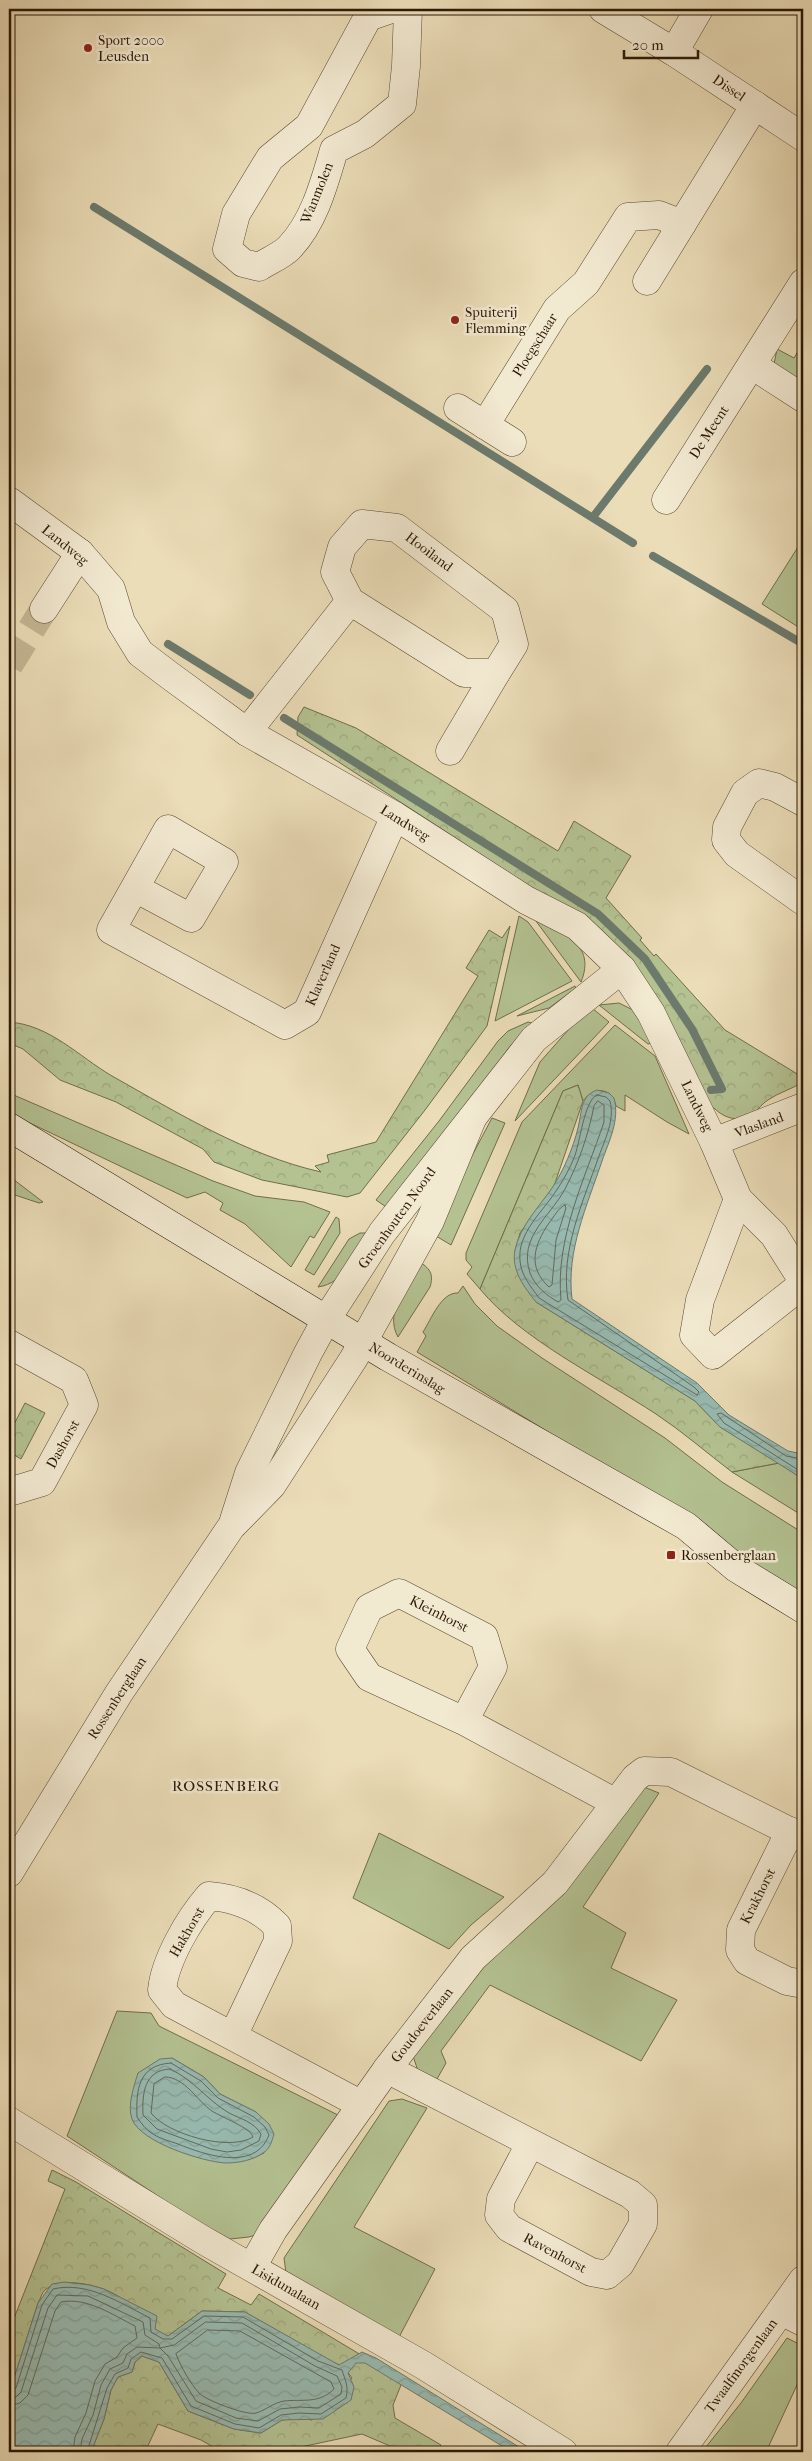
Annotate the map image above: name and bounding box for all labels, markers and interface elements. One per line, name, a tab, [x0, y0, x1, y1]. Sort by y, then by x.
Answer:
scale bar	[624, 28, 698, 60]
place label: Sport 2000 Leusden	[98, 32, 164, 65]
text: 20 m	[632, 36, 664, 54]
marker: Sport 2000 Leusden	[82, 42, 94, 54]
street label: Dissel	[709, 71, 749, 105]
street label: Wanmolen	[297, 160, 337, 227]
place label: Spuiterij Flemming	[465, 304, 527, 337]
street label: Ploegschaar	[509, 310, 561, 380]
marker: Spuiterij Flemming	[449, 314, 461, 326]
street label: De Meent	[685, 402, 733, 462]
street label: Landweg	[38, 521, 92, 569]
street label: Hooiland	[402, 529, 456, 576]
street label: Landweg	[377, 801, 433, 845]
street label: Klaverland	[302, 941, 344, 1009]
street label: Landweg	[677, 1078, 717, 1135]
street label: Vlasland	[731, 1108, 786, 1142]
street label: Groenhouten Noord	[354, 1164, 440, 1272]
street label: Noorderinslag	[366, 1339, 449, 1398]
street label: Dashorst	[43, 1417, 83, 1471]
place label: Rossenberglaan	[681, 1547, 776, 1564]
marker: Rossenberglaan	[665, 1549, 677, 1561]
street label: Kleinhorst	[407, 1592, 471, 1636]
street label: Rossenberglaan	[84, 1654, 150, 1742]
district label: ROSSENBERG	[172, 1777, 280, 1795]
street label: Krakhorst	[737, 1865, 779, 1927]
street label: Hakhorst	[166, 1904, 208, 1960]
street label: Goudoeverlaan	[387, 1984, 457, 2066]
street label: Ravenhorst	[520, 2229, 590, 2277]
street label: Lisidunalaan	[248, 2260, 324, 2314]
street label: Twaalfmorgenlaan	[701, 2315, 781, 2417]

